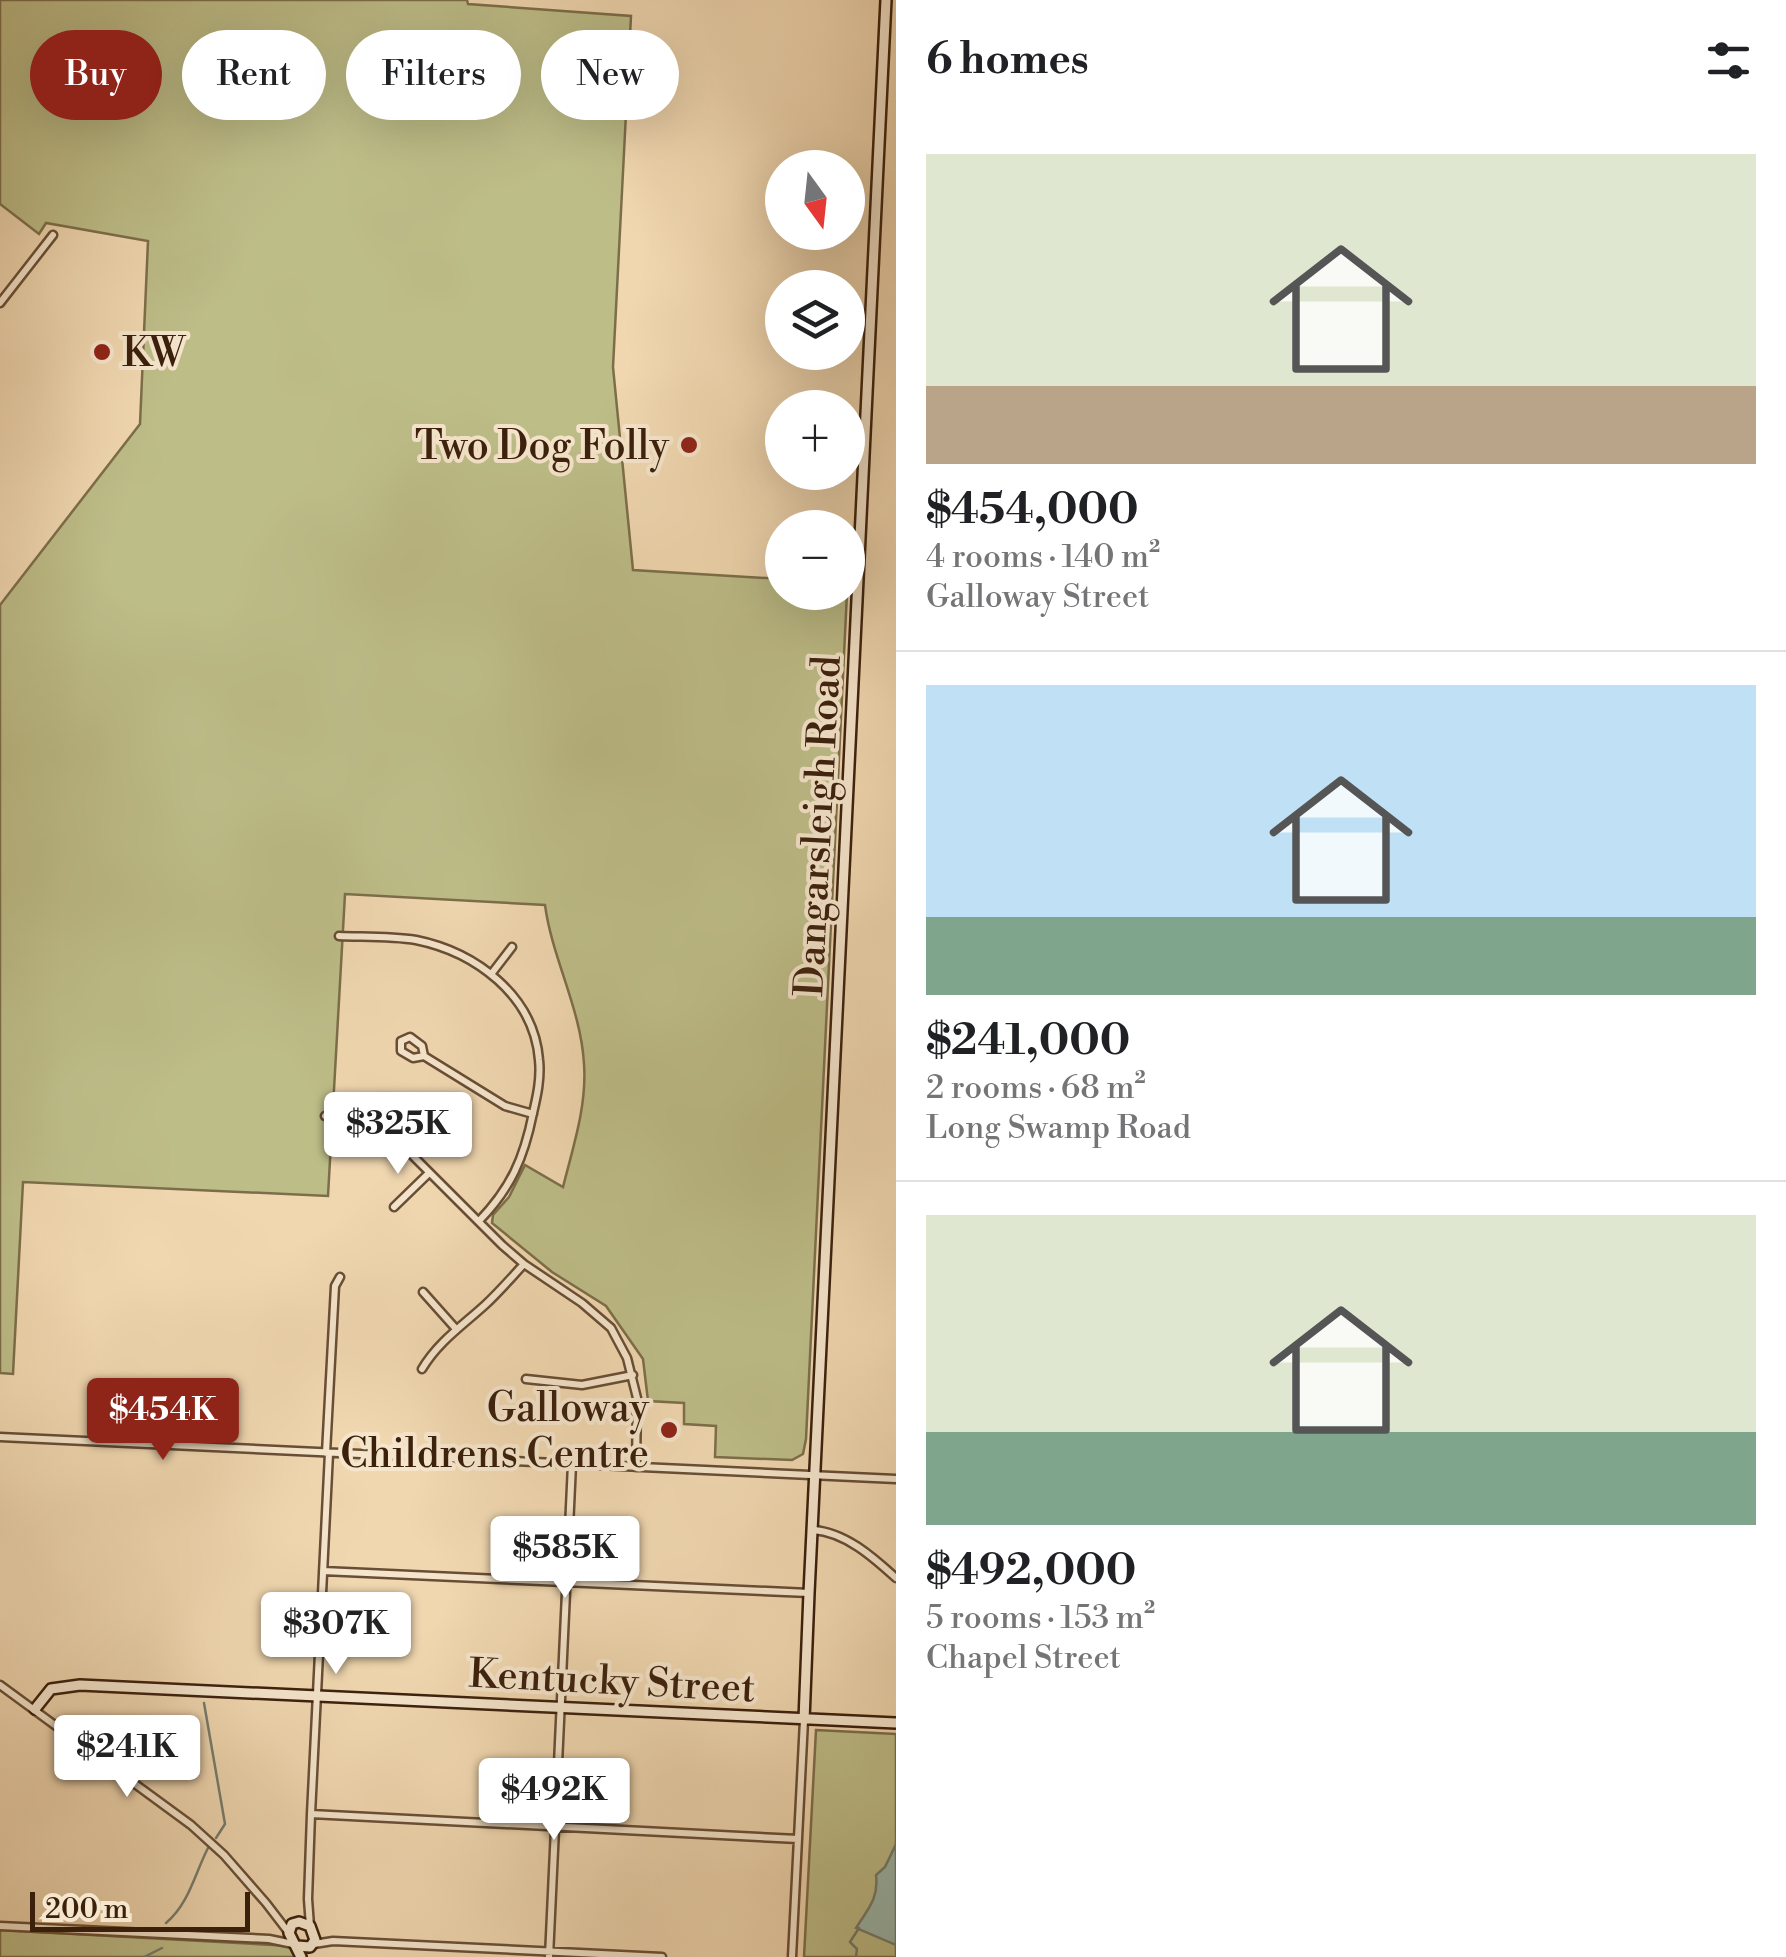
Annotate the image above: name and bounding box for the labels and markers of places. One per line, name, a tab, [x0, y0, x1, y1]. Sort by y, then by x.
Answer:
place label: KW	[122, 329, 187, 379]
marker: KW	[91, 341, 113, 363]
place label: Two Dog Folly	[415, 422, 670, 473]
marker: Two Dog Folly	[678, 434, 700, 456]
pin: $325K	[328, 1092, 468, 1177]
pin: $454K	[93, 1378, 233, 1463]
place label: Galloway Childrens Centre	[340, 1384, 650, 1480]
marker: Galloway Childrens Centre	[658, 1419, 680, 1441]
pin: $585K	[495, 1516, 635, 1601]
pin: $307K	[266, 1592, 406, 1677]
pin: $241K	[57, 1715, 197, 1800]
pin: $492K	[484, 1758, 624, 1843]

